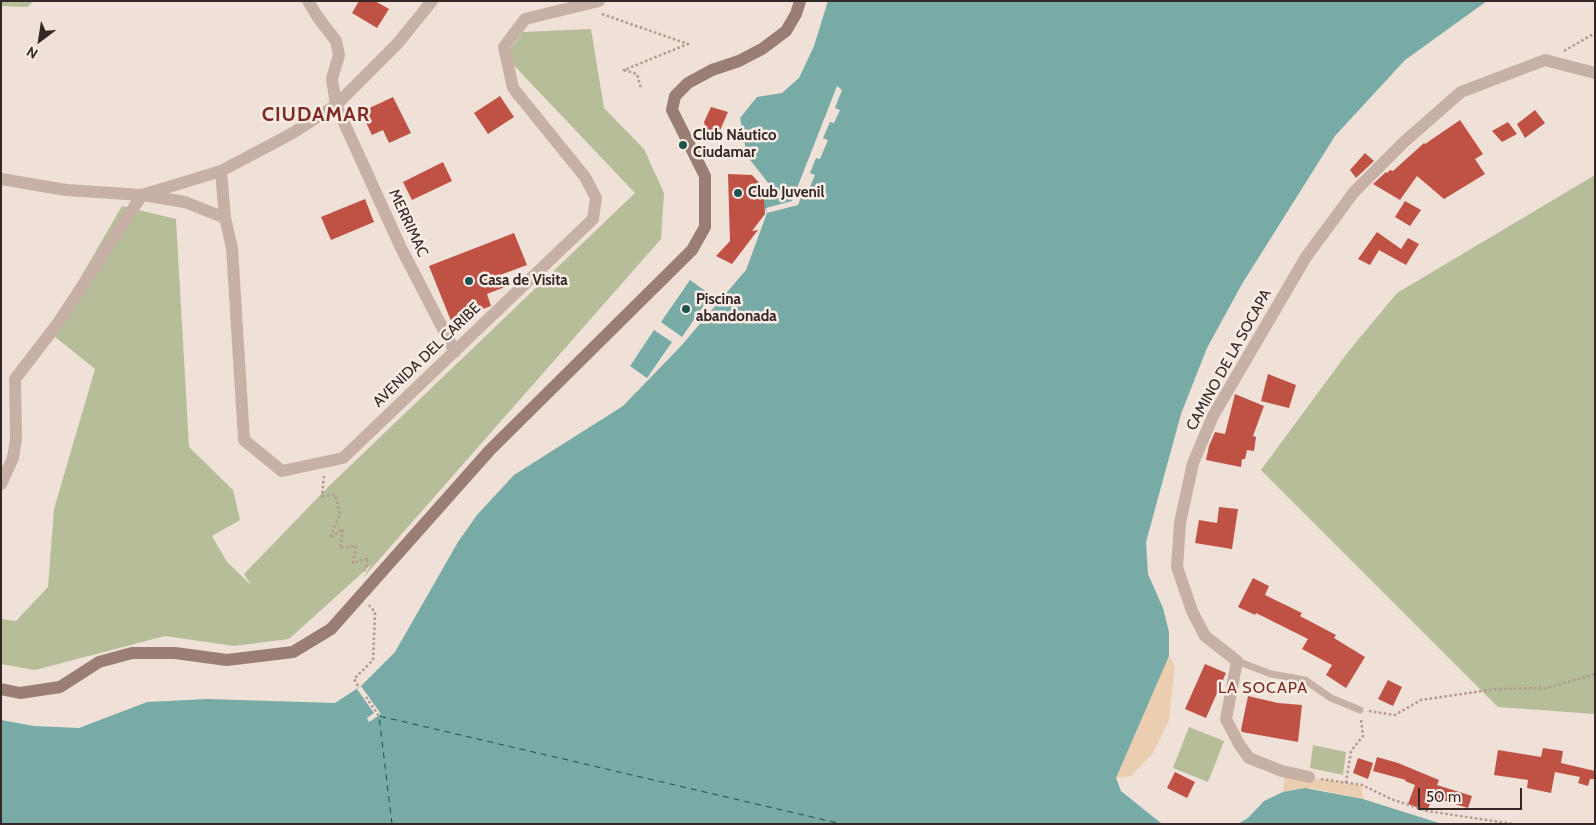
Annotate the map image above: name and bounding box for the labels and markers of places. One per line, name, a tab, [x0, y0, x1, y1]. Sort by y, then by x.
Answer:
place label: Club Náutico Ciudamar	[693, 127, 776, 162]
marker: Club Náutico Ciudamar	[677, 139, 689, 151]
place label: Club Juvenil	[748, 184, 824, 202]
marker: Club Juvenil	[732, 187, 744, 199]
place label: Casa de Visita	[479, 272, 568, 290]
marker: Casa de Visita	[463, 275, 475, 287]
place label: Piscina abandonada	[696, 291, 777, 326]
marker: Piscina abandonada	[680, 303, 692, 315]

